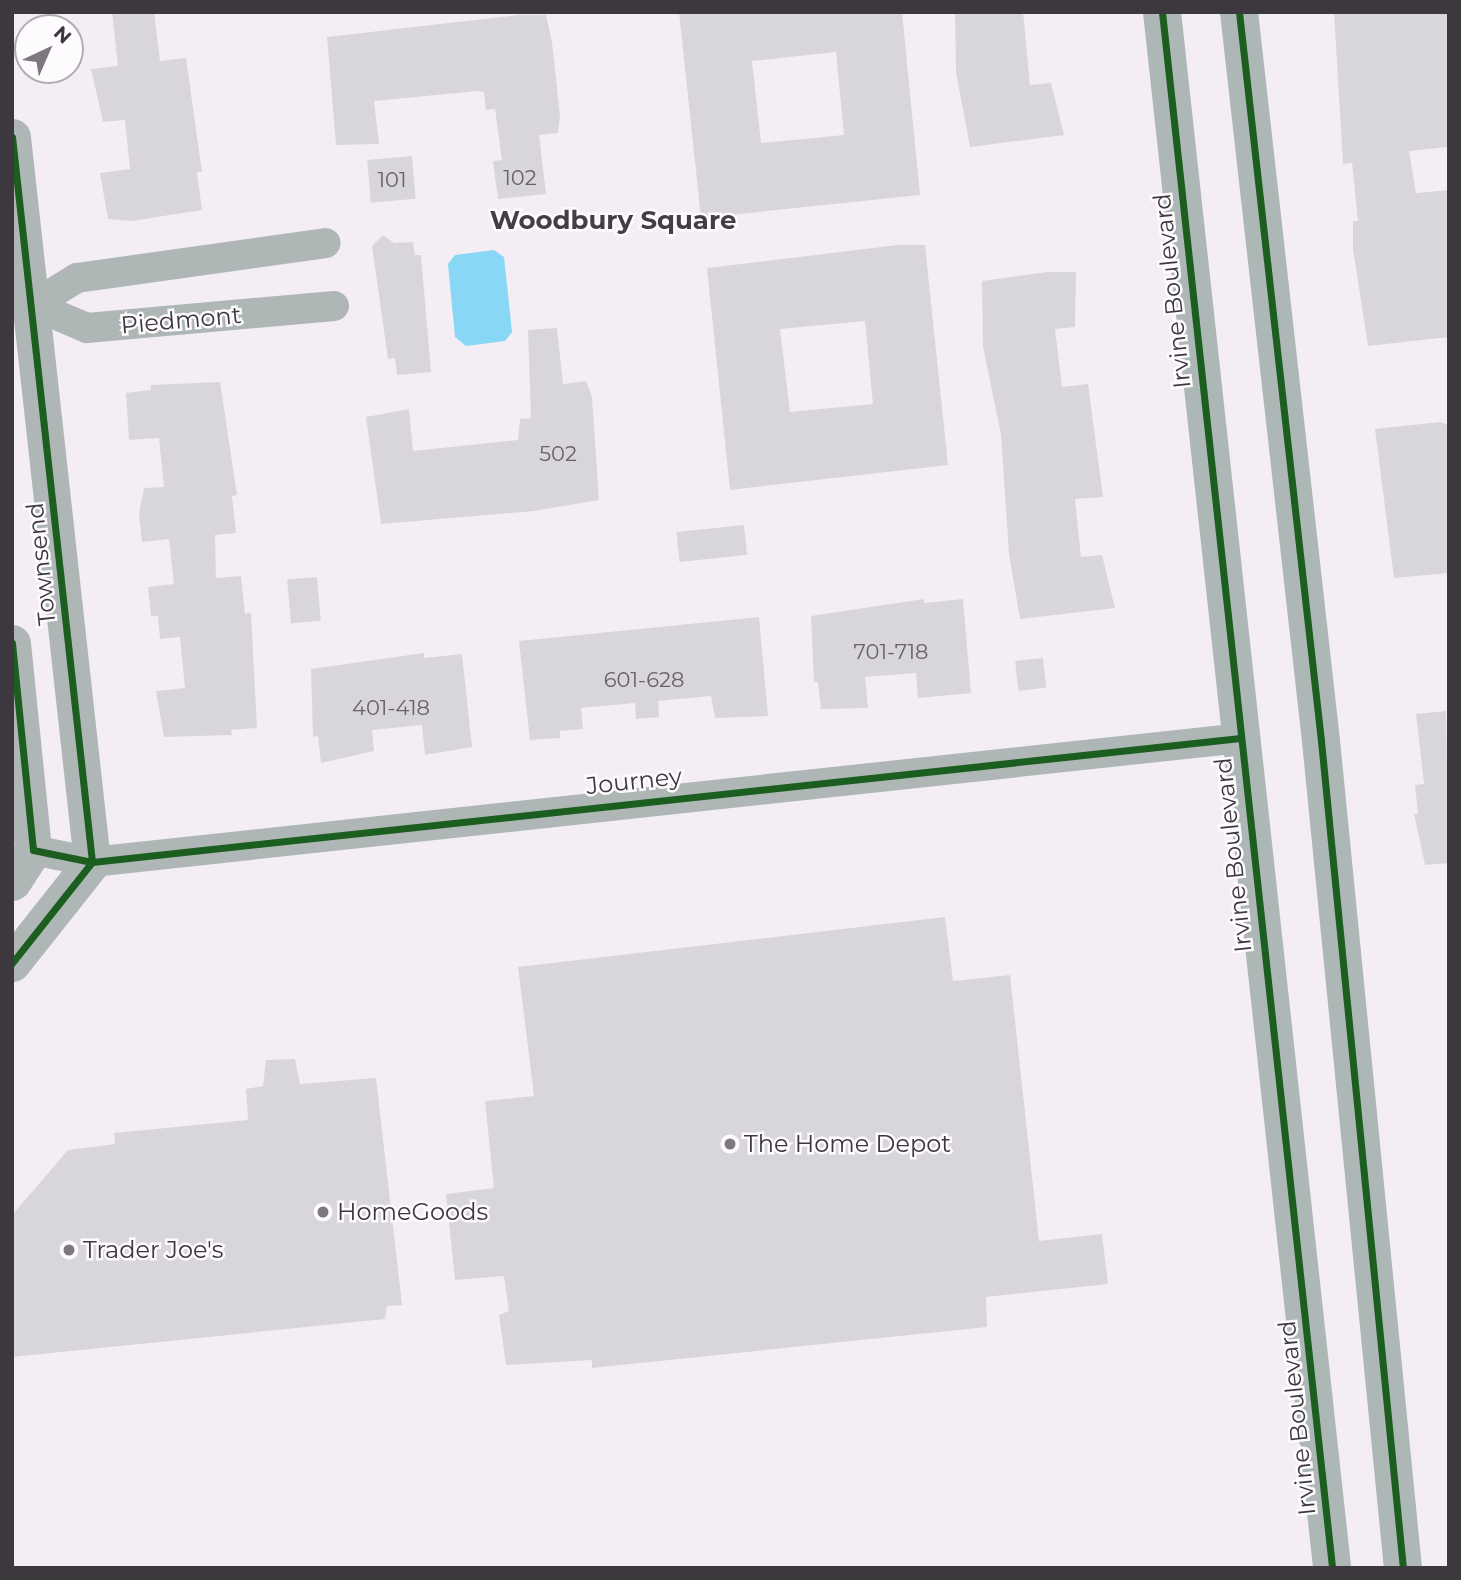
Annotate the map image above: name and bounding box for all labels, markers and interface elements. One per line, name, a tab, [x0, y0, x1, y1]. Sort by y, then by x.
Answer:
north arrow	[14, 14, 84, 84]
text: N	[49, 21, 76, 49]
house number: 102	[503, 165, 537, 191]
house number: 101	[377, 167, 407, 193]
street label: Irvine Boulevard	[1147, 192, 1197, 390]
district label: Woodbury Square	[490, 205, 736, 237]
street label: Piedmont	[120, 300, 242, 340]
house number: 502	[539, 441, 577, 467]
street label: Townsend	[20, 501, 62, 627]
house number: 701-718	[854, 639, 928, 665]
house number: 601-628	[604, 667, 684, 693]
house number: 401-418	[352, 695, 430, 721]
street label: Irvine Boulevard	[1208, 756, 1258, 954]
street label: Journey	[585, 762, 683, 800]
place label: The Home Depot	[744, 1130, 951, 1158]
marker: The Home Depot	[722, 1136, 738, 1152]
place label: HomeGoods	[337, 1198, 488, 1226]
marker: HomeGoods	[315, 1204, 331, 1220]
place label: Trader Joe's	[83, 1236, 223, 1264]
marker: Trader Joe's	[61, 1242, 77, 1258]
street label: Irvine Boulevard	[1272, 1319, 1322, 1517]

